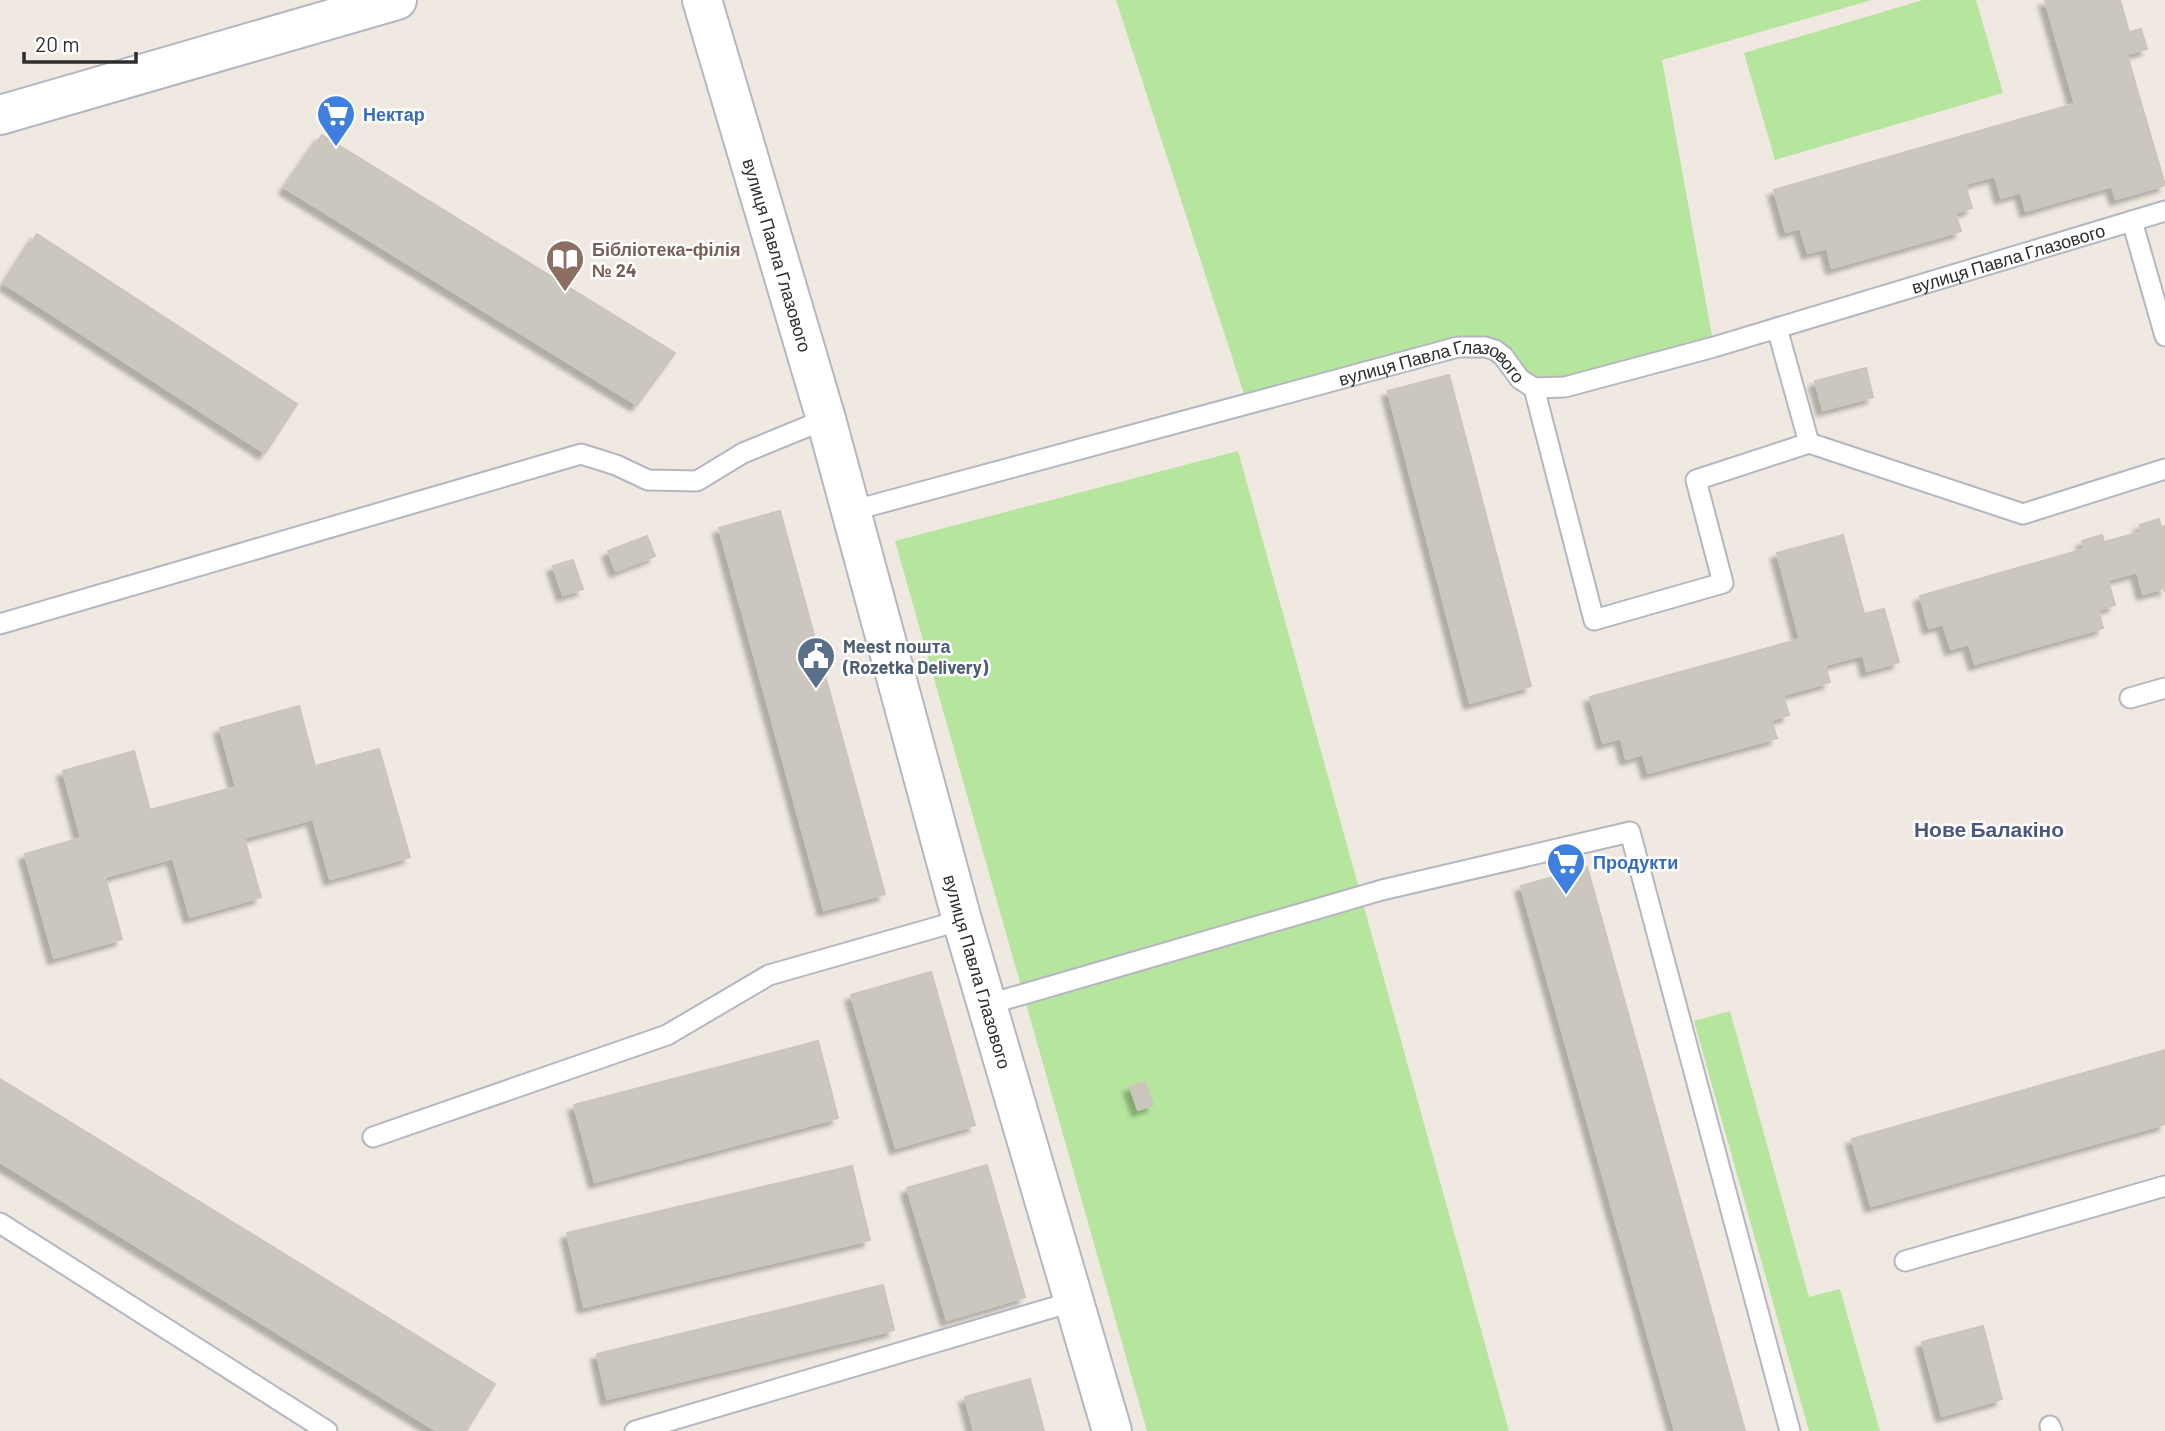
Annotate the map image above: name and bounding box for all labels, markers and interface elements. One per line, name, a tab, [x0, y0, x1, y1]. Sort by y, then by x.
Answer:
scale bar	[24, 21, 136, 65]
text: 20 m	[35, 31, 80, 56]
supermarket icon: Нектар	[315, 93, 357, 148]
place label: Нектар	[363, 103, 425, 125]
street label: вулиця Павла Глазового	[738, 156, 817, 355]
street label: вулиця Павла Глазового	[1909, 219, 2108, 298]
library icon: Бібліотека-філія № 24	[544, 238, 586, 293]
place label: Бібліотека-філія № 24	[592, 238, 741, 281]
text: вулиця Павла Глазового	[1336, 335, 1530, 390]
street label: вулиця Павла Глазового	[1328, 370, 1530, 396]
public building icon: Meest пошта (Rozetka Delivery)	[795, 635, 837, 690]
place label: Meest пошта (Rozetka Delivery)	[842, 635, 989, 678]
district label: Нове Балакіно	[1914, 816, 2064, 841]
supermarket icon: Продукти	[1545, 841, 1587, 896]
place label: Продукти	[1593, 851, 1678, 873]
street label: вулиця Павла Глазового	[939, 872, 1016, 1071]

